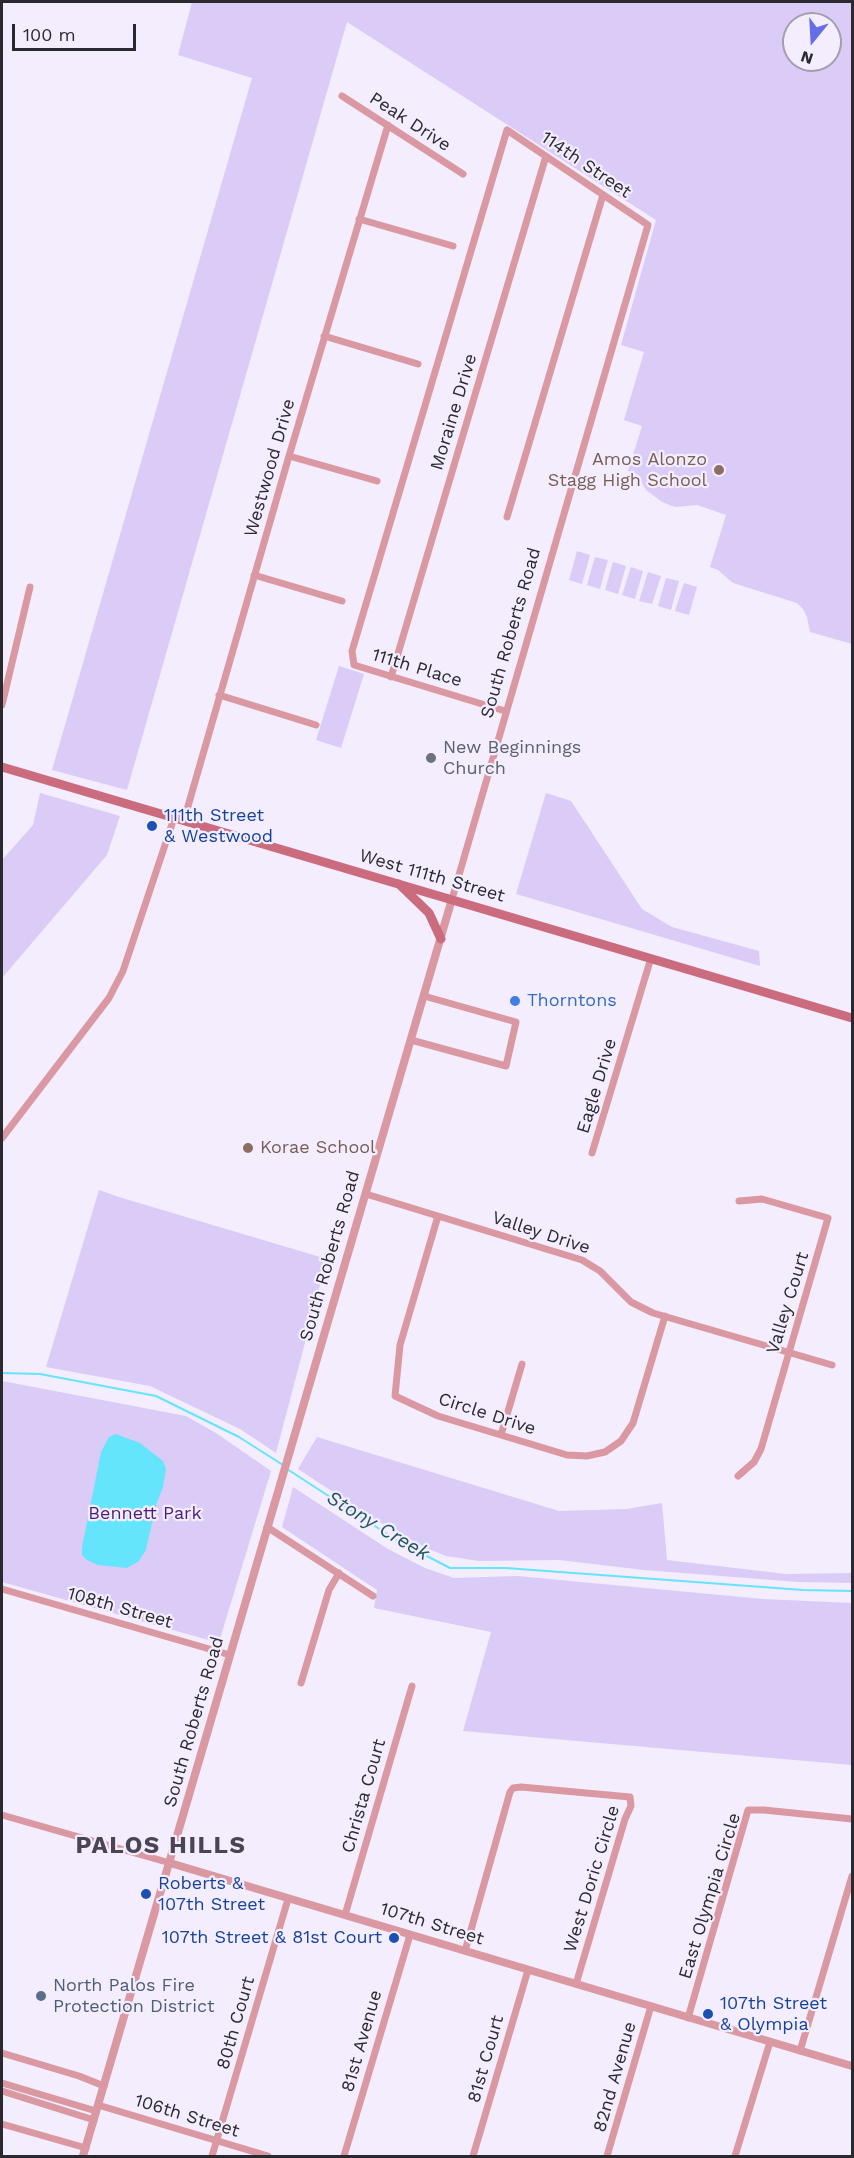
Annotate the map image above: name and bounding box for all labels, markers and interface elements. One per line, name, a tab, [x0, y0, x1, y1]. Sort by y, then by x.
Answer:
scale bar	[15, 12, 140, 50]
north arrow	[782, 12, 842, 72]
text: 100 m	[23, 24, 76, 45]
text: N	[798, 47, 815, 69]
street label: Peak Drive	[365, 88, 455, 156]
street label: 114th Street	[537, 127, 635, 203]
street label: Moraine Drive	[426, 351, 482, 473]
street label: Westwood Drive	[240, 396, 300, 540]
place label: Amos Alonzo Stagg High School	[548, 449, 707, 492]
marker: Amos Alonzo Stagg High School	[712, 463, 726, 477]
street label: South Roberts Road	[476, 545, 546, 721]
street label: 111th Place	[369, 644, 465, 692]
place label: New Beginnings Church	[443, 737, 581, 780]
marker: New Beginnings Church	[424, 751, 438, 765]
place label: 111th Street & Westwood	[164, 805, 273, 848]
marker: 111th Street & Westwood	[145, 819, 159, 833]
street label: West 111th Street	[357, 845, 507, 907]
place label: Thorntons	[527, 990, 617, 1012]
marker: Thorntons	[508, 994, 522, 1008]
street label: Eagle Drive	[572, 1036, 622, 1136]
place label: Korae School	[260, 1137, 376, 1159]
marker: Korae School	[241, 1141, 255, 1155]
street label: South Roberts Road	[295, 1168, 365, 1344]
street label: Valley Drive	[489, 1207, 593, 1259]
street label: Valley Court	[762, 1249, 814, 1357]
street label: Circle Drive	[436, 1388, 538, 1440]
water label: Stony Creek	[322, 1486, 434, 1566]
park label: Bennett Park	[88, 1503, 202, 1525]
street label: 108th Street	[65, 1583, 175, 1633]
street label: South Roberts Road	[159, 1634, 229, 1810]
street label: Christa Court	[337, 1737, 391, 1855]
street label: West Doric Circle	[559, 1803, 625, 1955]
street label: East Olympia Circle	[674, 1810, 746, 1982]
district label: PALOS HILLS	[76, 1832, 246, 1860]
place label: Roberts & 107th Street	[158, 1873, 265, 1916]
marker: Roberts & 107th Street	[139, 1887, 153, 1901]
street label: 107th Street	[378, 1898, 486, 1950]
place label: 107th Street & 81st Court	[162, 1927, 382, 1949]
marker: 107th Street & 81st Court	[387, 1931, 401, 1945]
street label: 80th Court	[212, 1974, 260, 2072]
place label: North Palos Fire Protection District	[53, 1975, 215, 2018]
street label: 81st Avenue	[337, 1988, 387, 2094]
marker: North Palos Fire Protection District	[34, 1989, 48, 2003]
place label: 107th Street & Olympia	[720, 1993, 827, 2036]
marker: 107th Street & Olympia	[701, 2007, 715, 2021]
street label: 81st Court	[463, 2013, 509, 2105]
street label: 82nd Avenue	[589, 2019, 641, 2135]
street label: 106th Street	[132, 2090, 242, 2142]

